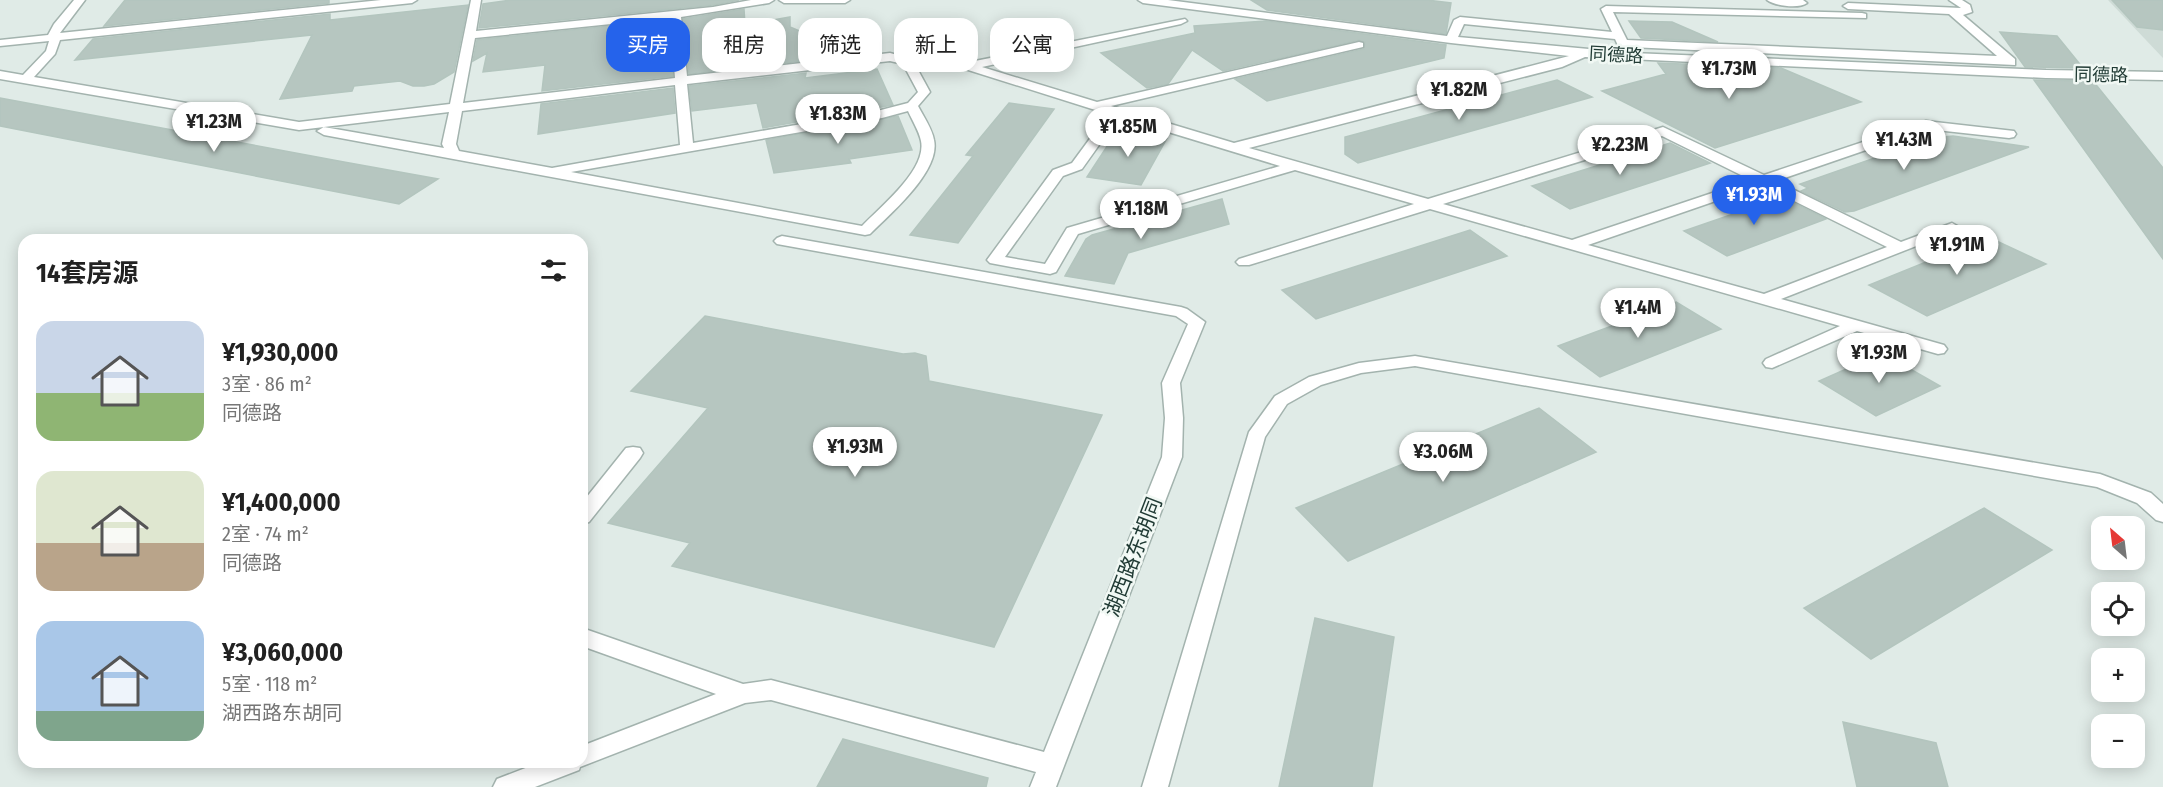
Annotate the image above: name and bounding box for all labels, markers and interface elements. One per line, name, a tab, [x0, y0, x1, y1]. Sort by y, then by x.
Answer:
chip: 买房	[606, 18, 690, 72]
chip: 租房	[702, 18, 786, 72]
chip: 筛选	[798, 18, 882, 72]
chip: 新上	[894, 18, 978, 72]
chip: 公寓	[990, 18, 1074, 72]
street label: 同德路	[1588, 43, 1644, 67]
pin: ¥1.73M	[1680, 49, 1778, 100]
text: ¥1.73M	[1701, 56, 1757, 80]
street label: 同德路	[2074, 64, 2128, 86]
pin: ¥1.82M	[1410, 70, 1508, 121]
text: ¥1.82M	[1431, 77, 1487, 101]
pin: ¥1.83M	[789, 94, 887, 145]
text: ¥1.83M	[809, 101, 867, 125]
pin: ¥1.23M	[165, 102, 263, 153]
pin: ¥1.85M	[1079, 107, 1177, 158]
text: ¥1.23M	[186, 109, 242, 133]
text: ¥1.85M	[1099, 114, 1157, 138]
pin: ¥1.43M	[1855, 120, 1953, 171]
pin: ¥2.23M	[1571, 125, 1669, 176]
text: ¥1.43M	[1876, 127, 1932, 151]
text: ¥2.23M	[1592, 132, 1649, 156]
pin: ¥1.93M	[1705, 175, 1803, 226]
text: ¥1.93M	[1726, 182, 1782, 206]
pin: ¥1.18M	[1092, 189, 1190, 240]
text: ¥1.18M	[1114, 196, 1168, 220]
pin: ¥1.91M	[1908, 225, 2006, 276]
text: ¥1.91M	[1929, 232, 1985, 256]
icon: filters	[537, 254, 570, 287]
text: 14套房源	[36, 258, 138, 289]
pin: ¥1.4M	[1596, 288, 1680, 339]
text: ¥1.4M	[1614, 295, 1662, 319]
pin: ¥1.93M	[1830, 333, 1928, 384]
text: ¥1,930,000	[222, 337, 338, 368]
text: ¥1.93M	[1851, 340, 1907, 364]
icon: home	[84, 345, 156, 417]
text: 3室 · 86 m²	[222, 372, 312, 396]
text: 同德路	[222, 401, 282, 425]
pin: ¥1.93M	[806, 427, 904, 478]
pin: ¥3.06M	[1394, 432, 1492, 483]
text: ¥1.93M	[827, 434, 883, 458]
text: ¥3.06M	[1413, 439, 1473, 463]
text: ¥1,400,000	[222, 487, 341, 518]
street label: 湖西路东胡同	[1098, 494, 1168, 620]
icon: home	[84, 495, 156, 567]
north arrow	[2091, 516, 2145, 570]
map controls	[2091, 516, 2145, 768]
text: 2室 · 74 m²	[222, 522, 309, 546]
text: 同德路	[222, 551, 282, 575]
button: locate	[2091, 582, 2145, 636]
text: ¥3,060,000	[222, 637, 343, 668]
icon: home	[84, 645, 156, 717]
button: +	[2091, 648, 2145, 702]
text: 5室 · 118 m²	[222, 672, 317, 696]
text: 湖西路东胡同	[222, 701, 342, 725]
button: −	[2091, 714, 2145, 768]

